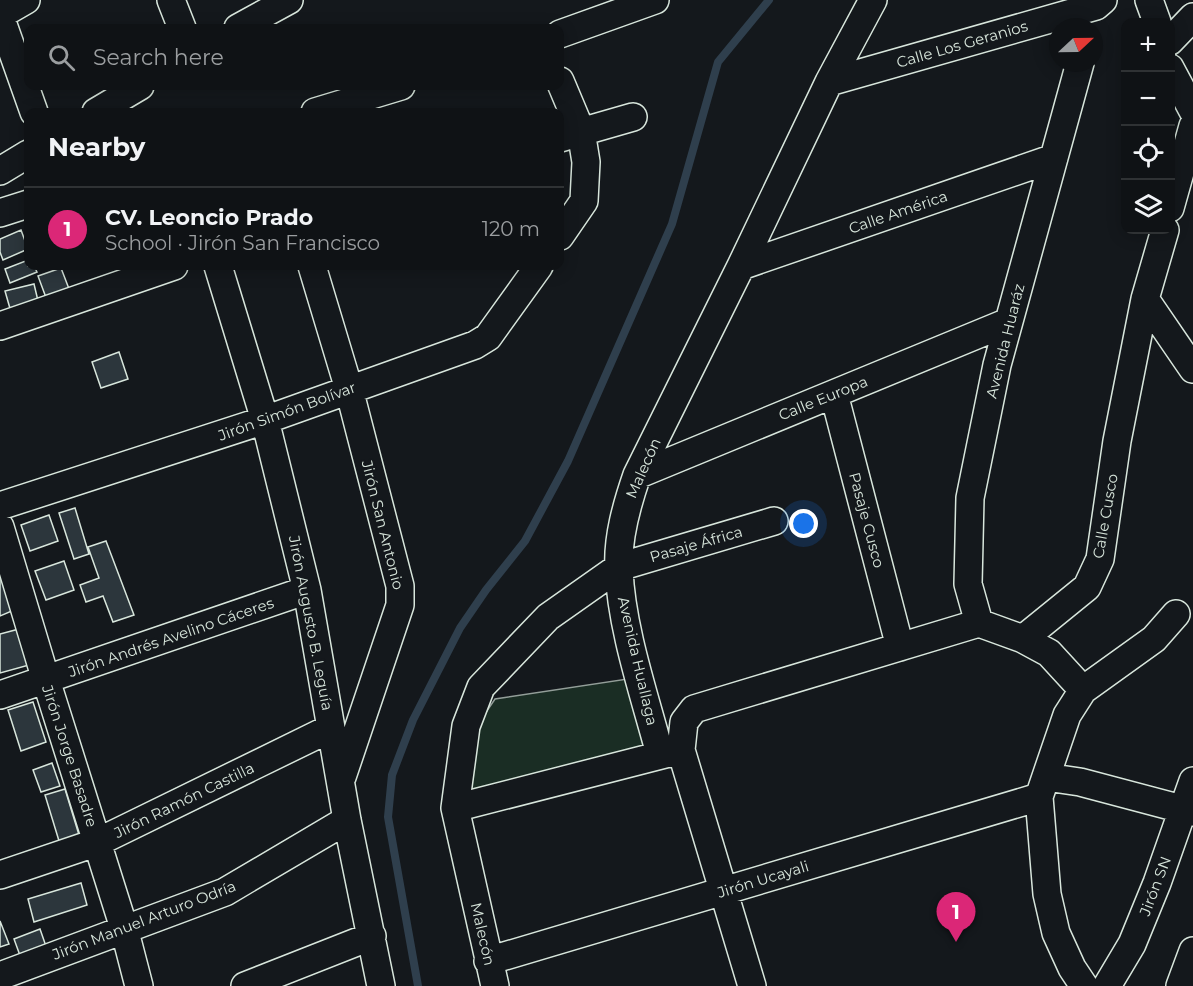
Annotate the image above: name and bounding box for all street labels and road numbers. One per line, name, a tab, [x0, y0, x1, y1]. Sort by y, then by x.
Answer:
street label: Calle Los Geranios	[894, 16, 1030, 72]
street label: Calle América	[846, 186, 950, 238]
street label: Avenida Huaráz	[982, 281, 1029, 400]
street label: Calle Europa	[776, 371, 870, 425]
street label: Jirón Simón Bolívar	[215, 377, 358, 445]
street label: Malecón	[621, 435, 665, 501]
street label: Jirón San Antonio	[357, 457, 408, 592]
street label: Pasaje Cusco	[845, 470, 889, 570]
street label: Calle Cusco	[1088, 472, 1122, 560]
street label: Pasaje África	[647, 522, 745, 566]
street label: Jirón Augusto B. Leguía	[285, 533, 337, 712]
street label: Jirón Andrés Avelino Cáceres	[65, 593, 276, 681]
street label: Avenida Huallaga	[614, 595, 662, 727]
street label: Jirón Jorge Basadre	[38, 682, 102, 829]
street label: Jirón Ramón Castilla	[110, 758, 257, 843]
street label: Jirón SN	[1135, 854, 1175, 919]
street label: Jirón Ucayali	[714, 856, 811, 902]
street label: Jirón Manuel Arturo Odría	[49, 876, 238, 964]
street label: Malecón	[467, 901, 499, 967]

